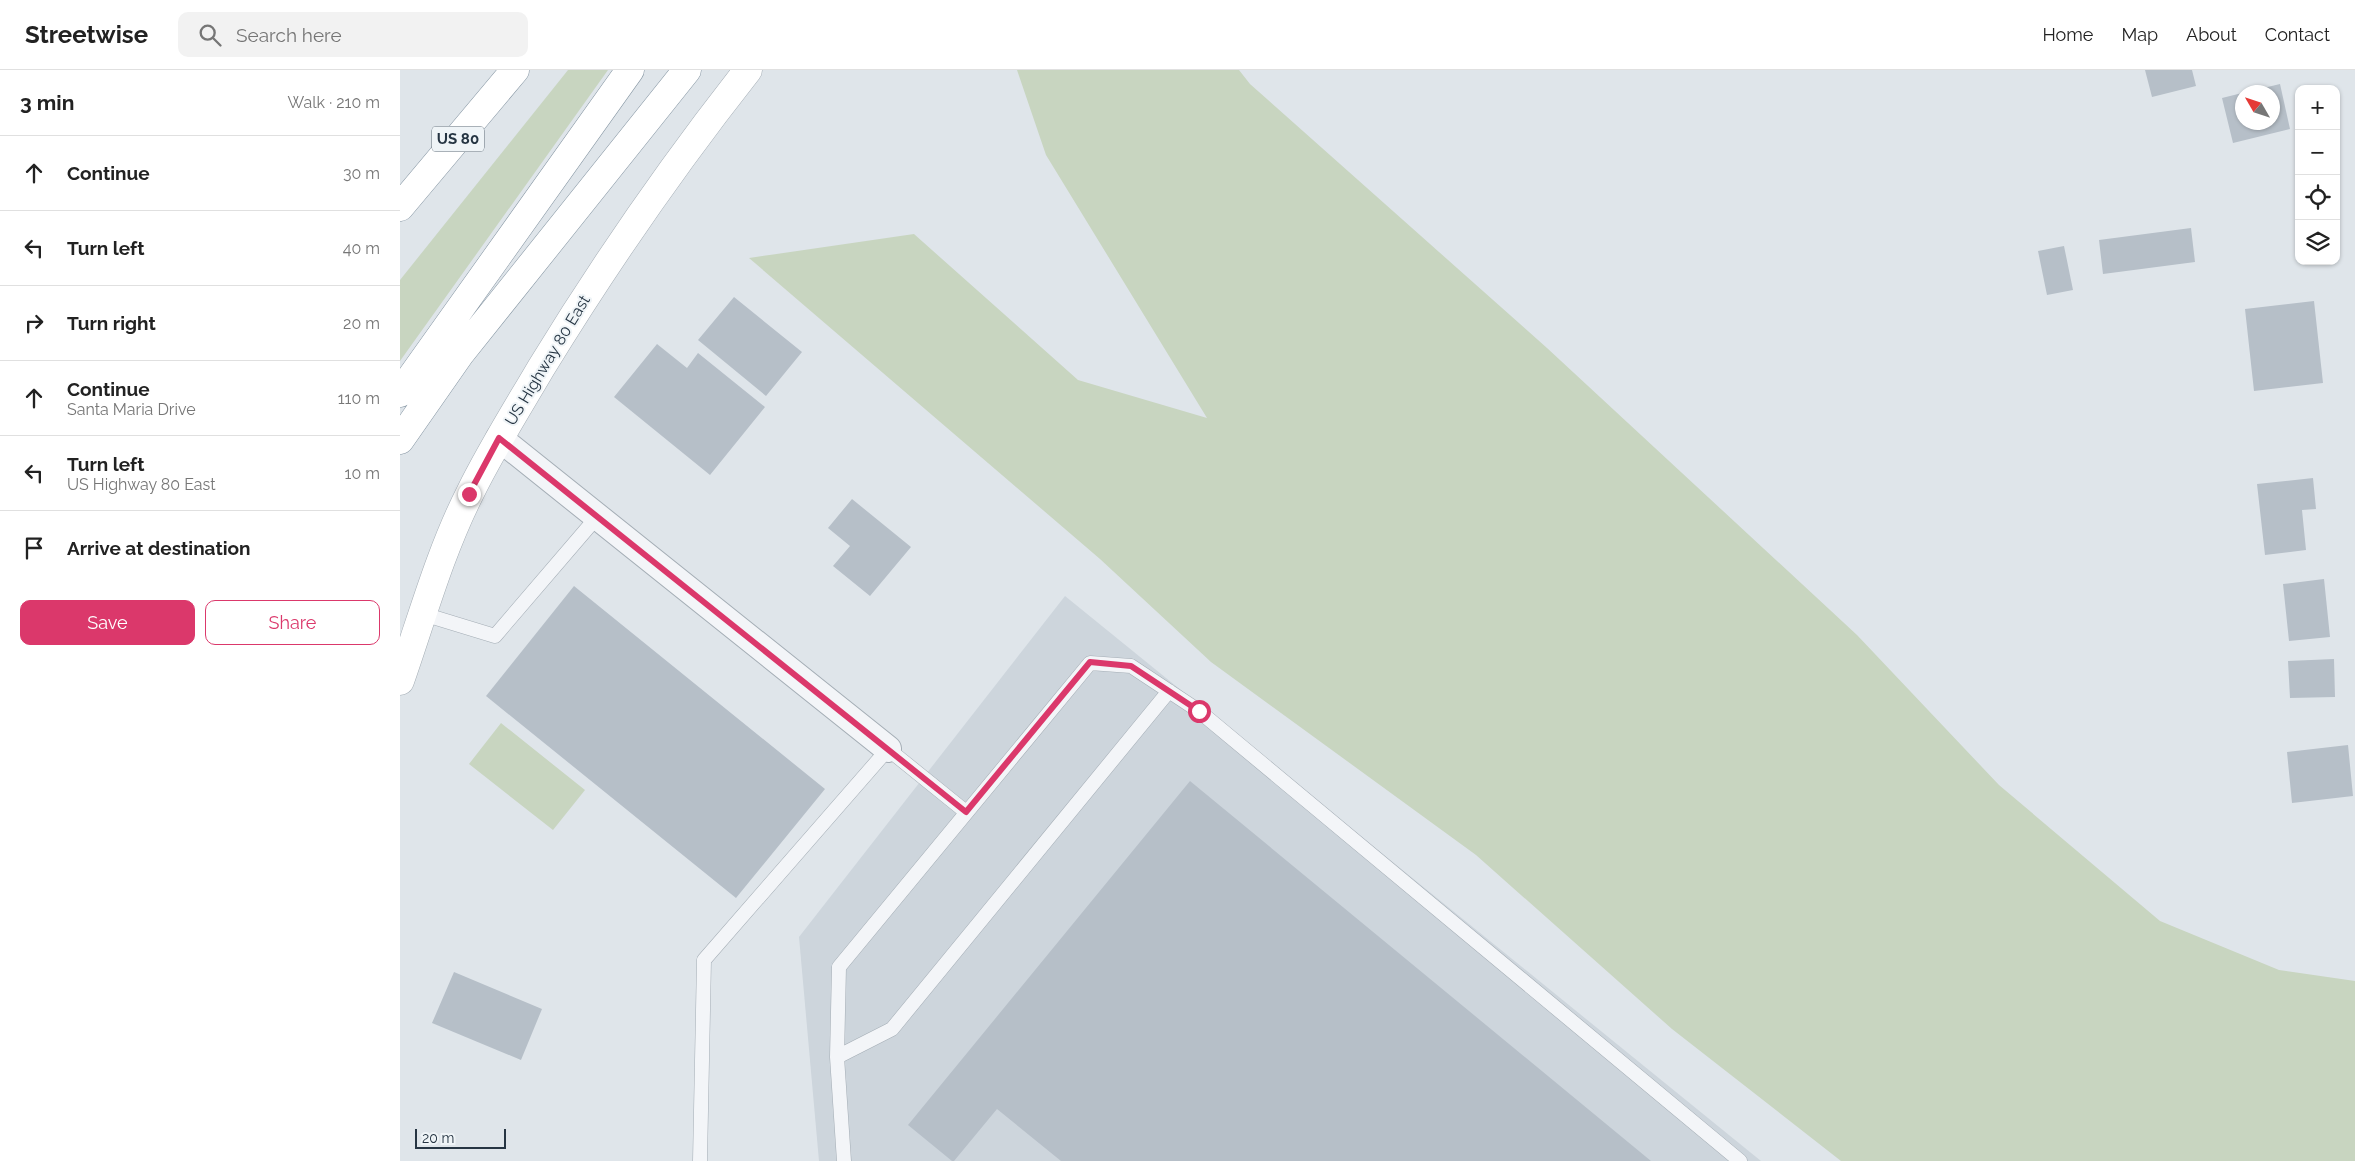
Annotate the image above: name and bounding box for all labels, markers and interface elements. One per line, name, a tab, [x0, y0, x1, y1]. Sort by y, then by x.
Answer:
search box	[178, 12, 528, 57]
text: Streetwise	[25, 20, 148, 49]
icon: search	[196, 21, 224, 49]
text: Search here	[236, 24, 342, 46]
text: Home	[2042, 24, 2093, 45]
text: Map	[2121, 24, 2158, 45]
text: About	[2186, 24, 2237, 45]
text: Contact	[2265, 24, 2330, 45]
north arrow	[2235, 85, 2280, 130]
map controls	[2295, 85, 2340, 265]
button: +	[2295, 85, 2340, 130]
text: 3 min	[20, 90, 74, 115]
text: Walk · 210 m	[288, 93, 380, 112]
road number: US 80	[432, 126, 484, 152]
button: −	[2295, 130, 2340, 175]
icon: ahead	[20, 159, 48, 187]
text: Continue	[67, 162, 150, 184]
text: 30 m	[343, 164, 380, 183]
button: locate	[2295, 175, 2340, 220]
button: layers	[2295, 220, 2340, 265]
icon: left	[20, 234, 48, 262]
text: Turn left	[67, 237, 144, 259]
text: 40 m	[343, 239, 380, 258]
street label: US Highway 80 East	[501, 291, 594, 429]
icon: right	[20, 309, 48, 337]
text: Turn right	[67, 312, 156, 334]
text: 20 m	[343, 314, 380, 333]
text: Continue	[67, 378, 150, 400]
icon: ahead	[20, 384, 48, 412]
text: 110 m	[338, 389, 380, 408]
text: Santa Maria Drive	[67, 400, 196, 419]
text: Turn left	[67, 453, 144, 475]
icon: left	[20, 459, 48, 487]
text: 10 m	[345, 464, 380, 483]
text: US Highway 80 East	[67, 475, 216, 494]
route end	[458, 483, 481, 506]
icon: arrive	[20, 534, 48, 562]
text: Arrive at destination	[67, 537, 251, 559]
button: Save	[20, 600, 195, 645]
button: Share	[205, 600, 380, 645]
route start	[1188, 700, 1211, 723]
scale bar	[415, 1126, 506, 1149]
text: 20 m	[422, 1130, 454, 1146]

